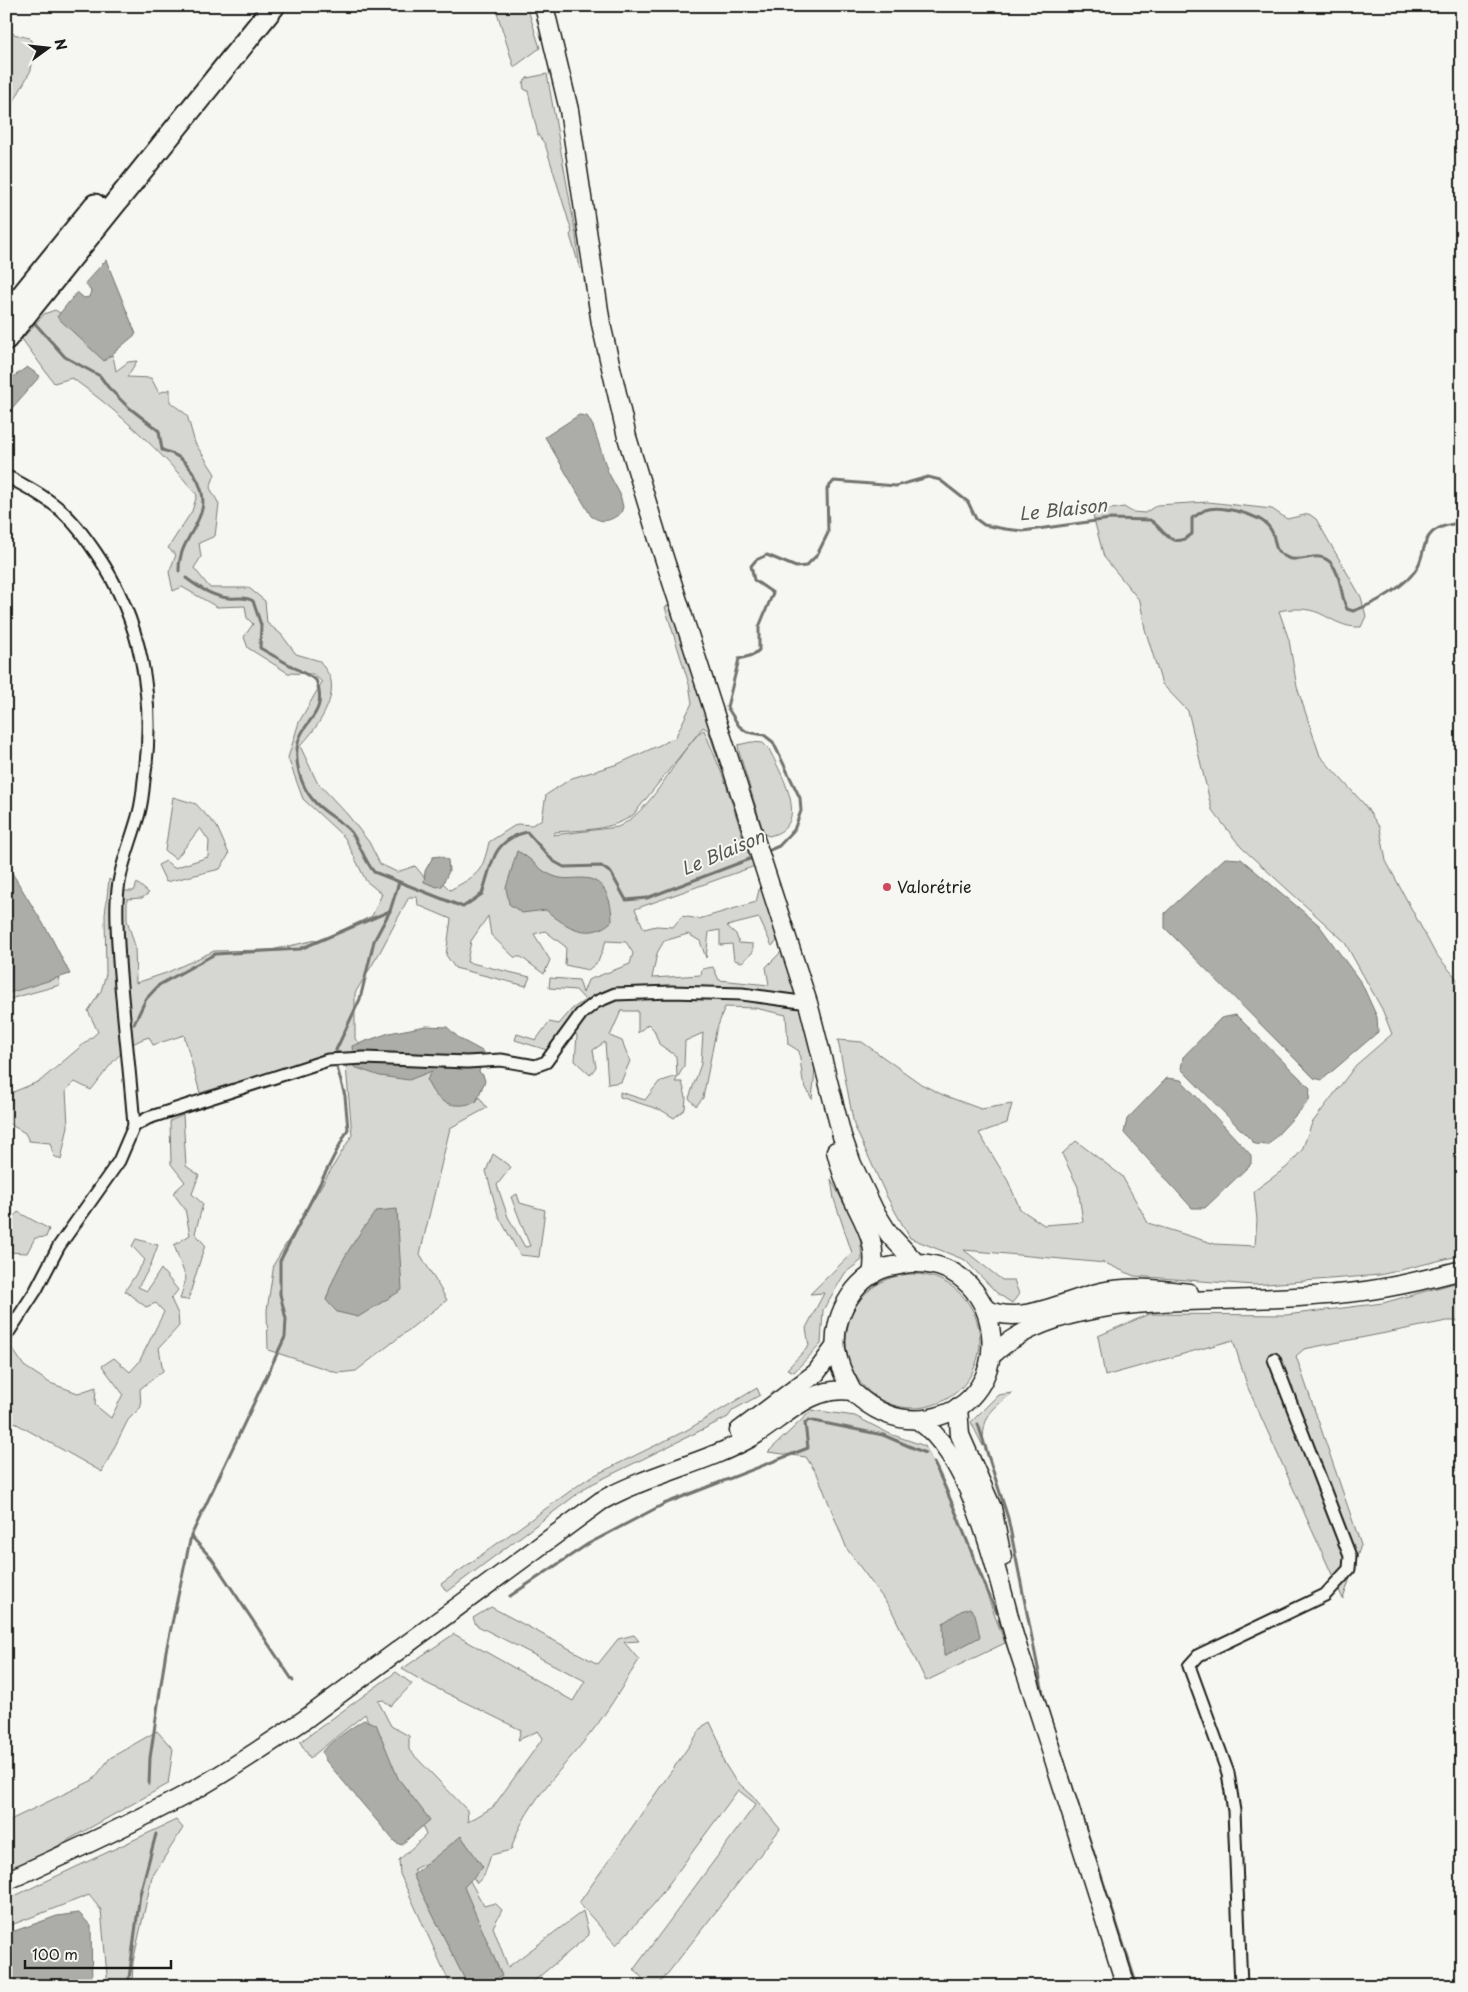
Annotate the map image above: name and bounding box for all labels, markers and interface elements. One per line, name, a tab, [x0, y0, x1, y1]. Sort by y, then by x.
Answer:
north arrow	[22, 22, 72, 72]
text: N	[49, 36, 73, 53]
water label: Le Blaison	[1018, 490, 1109, 527]
water label: Le Blaison	[676, 821, 769, 881]
place label: Valorétrie	[897, 874, 972, 898]
marker: Valorétrie	[881, 881, 893, 893]
scale bar	[25, 1937, 171, 1969]
text: 100 m	[32, 1942, 78, 1965]

